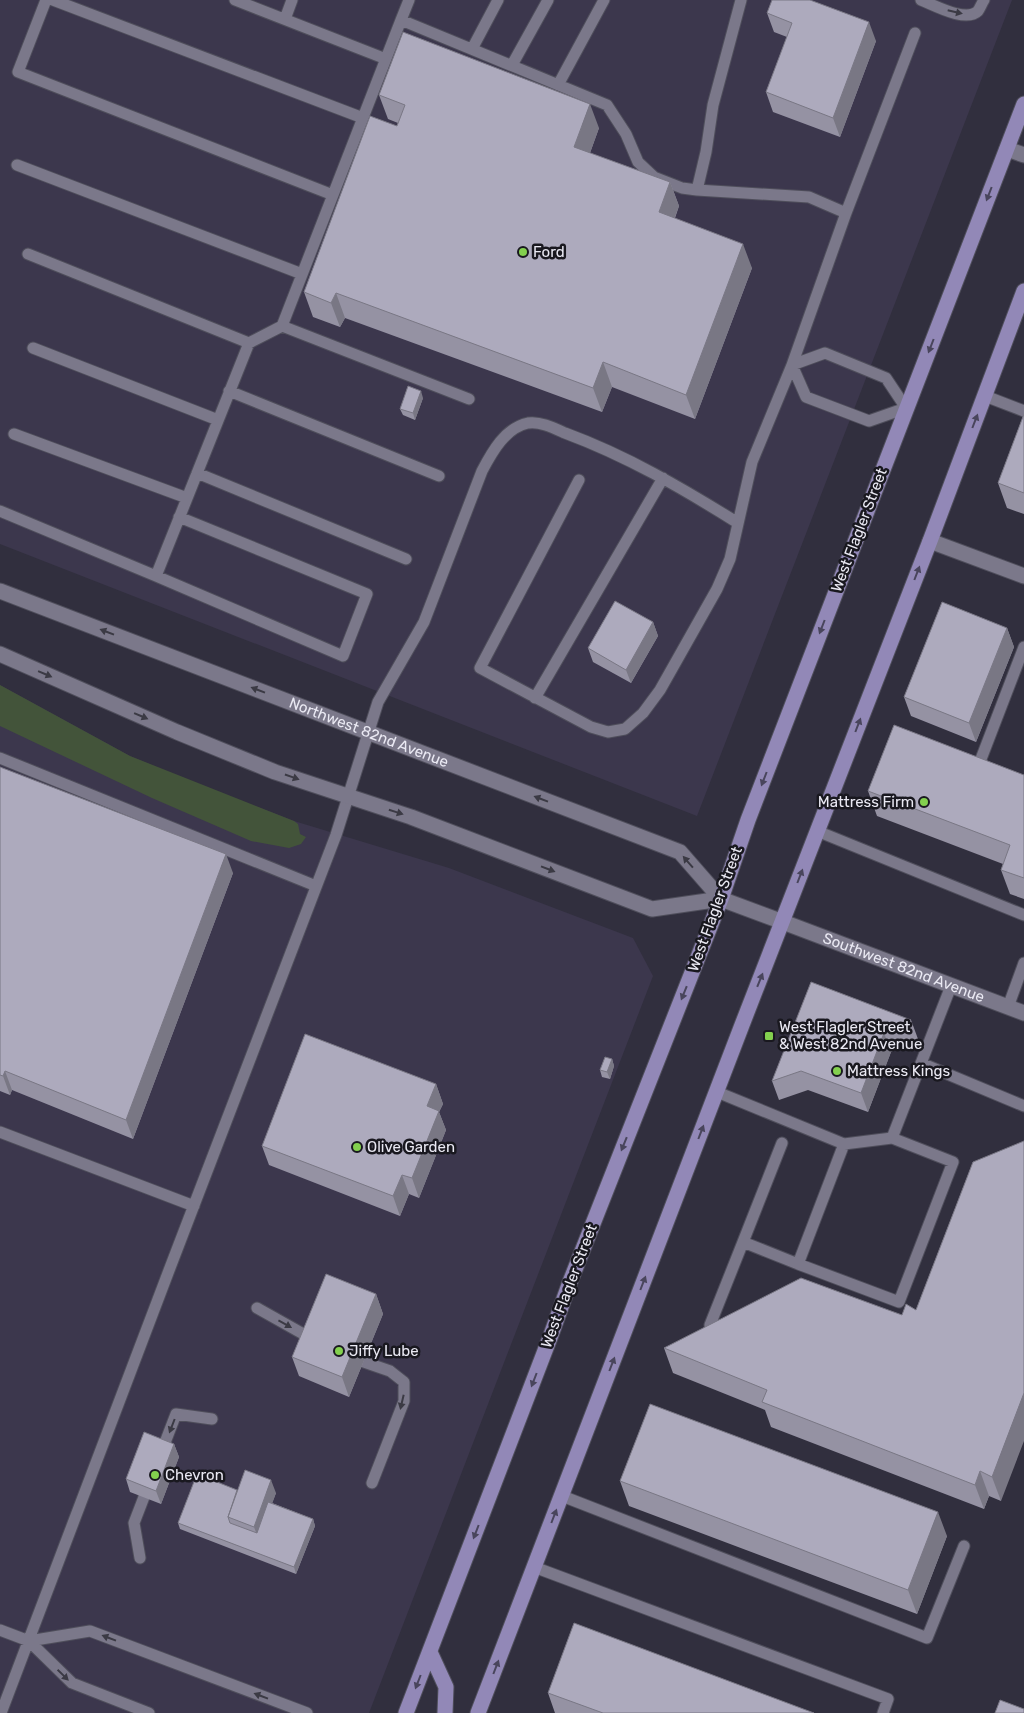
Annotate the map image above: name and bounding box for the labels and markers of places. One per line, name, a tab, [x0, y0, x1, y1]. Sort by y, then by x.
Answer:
place label: Ford	[533, 243, 565, 261]
marker: Ford	[517, 246, 529, 258]
place label: Mattress Firm	[818, 793, 914, 811]
marker: Mattress Firm	[918, 796, 930, 808]
place label: West Flagler Street & West 82nd Avenue	[779, 1018, 922, 1053]
marker: West Flagler Street & West 82nd Avenue	[763, 1030, 775, 1042]
place label: Mattress Kings	[847, 1062, 950, 1080]
marker: Mattress Kings	[831, 1065, 843, 1077]
place label: Olive Garden	[367, 1138, 455, 1156]
marker: Olive Garden	[351, 1141, 363, 1153]
place label: Jiffy Lube	[349, 1342, 419, 1360]
marker: Jiffy Lube	[333, 1345, 345, 1357]
place label: Chevron	[165, 1466, 224, 1484]
marker: Chevron	[149, 1469, 161, 1481]

